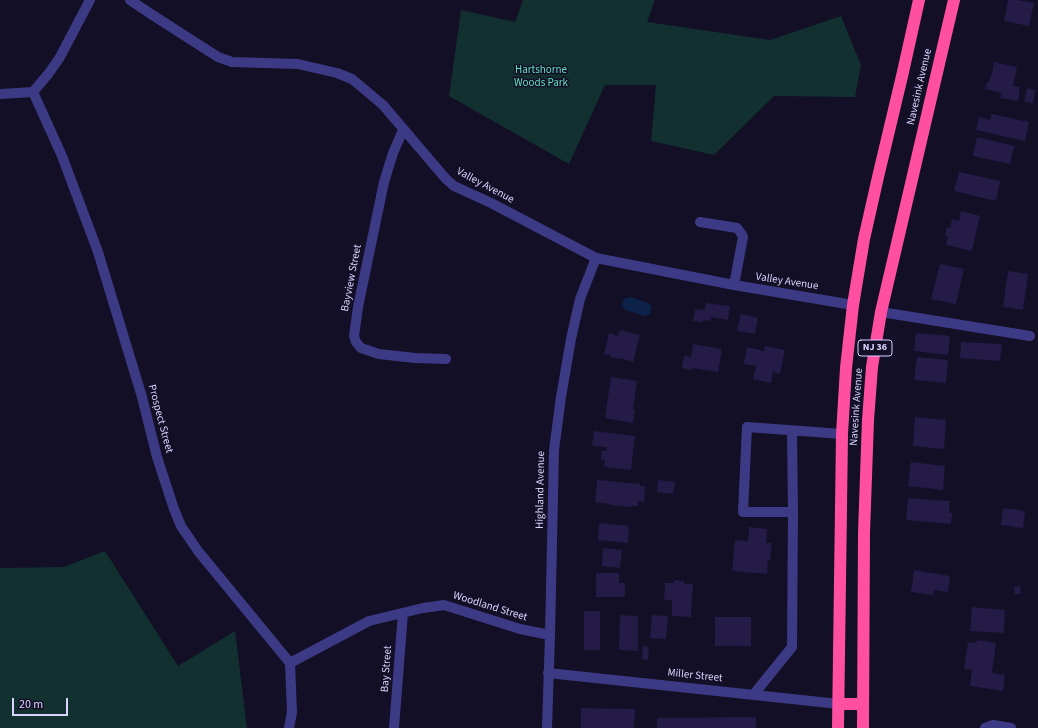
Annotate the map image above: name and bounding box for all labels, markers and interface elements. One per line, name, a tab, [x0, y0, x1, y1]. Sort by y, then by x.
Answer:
street label: Navesink Avenue	[905, 47, 935, 127]
park label: Hartshorne Woods Park	[514, 64, 568, 90]
street label: Valley Avenue	[454, 165, 516, 207]
street label: Bayview Street	[339, 243, 365, 313]
street label: Valley Avenue	[755, 271, 819, 293]
road number: NJ 36	[858, 340, 892, 356]
street label: Navesink Avenue	[848, 368, 866, 446]
street label: Prospect Street	[145, 383, 175, 455]
street label: Highland Avenue	[534, 451, 548, 529]
street label: Woodland Street	[451, 589, 529, 625]
street label: Bay Street	[379, 645, 395, 693]
street label: Miller Street	[667, 667, 723, 685]
scale bar	[14, 690, 70, 716]
text: 20 m	[19, 696, 43, 713]

